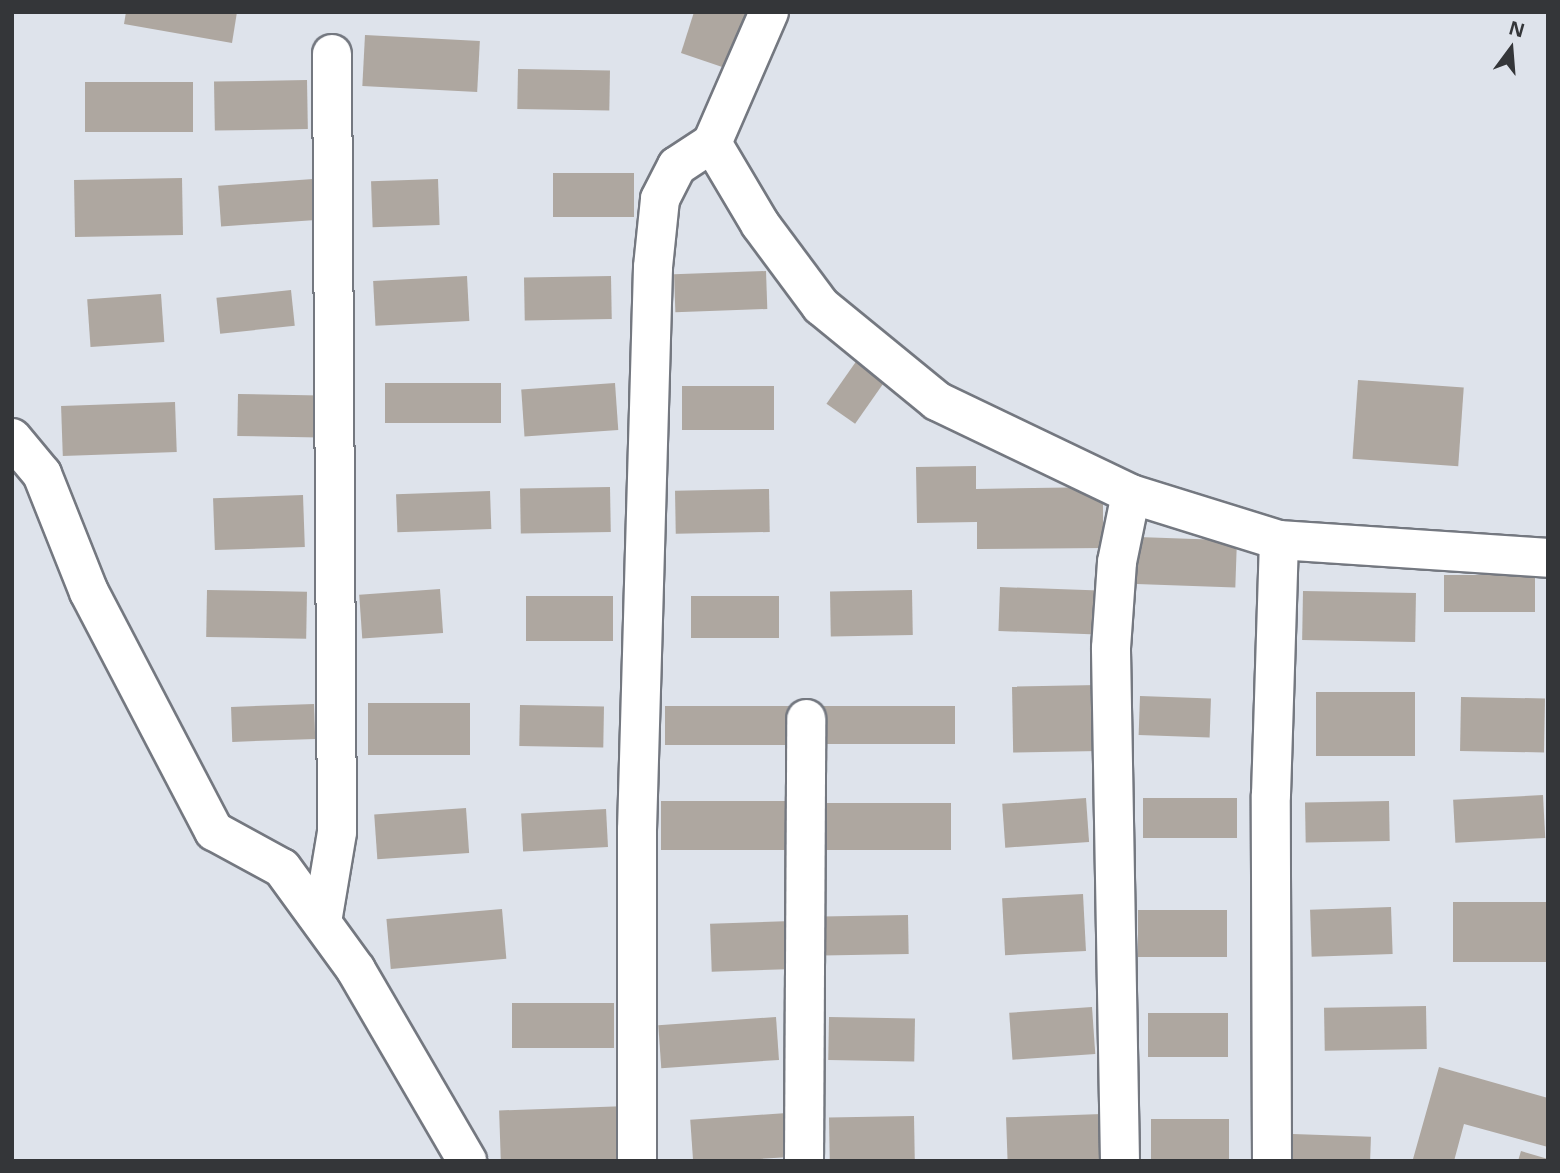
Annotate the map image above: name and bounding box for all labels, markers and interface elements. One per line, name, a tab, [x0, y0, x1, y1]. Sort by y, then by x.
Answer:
north arrow	[1476, 14, 1546, 84]
text: N	[1506, 14, 1528, 43]

